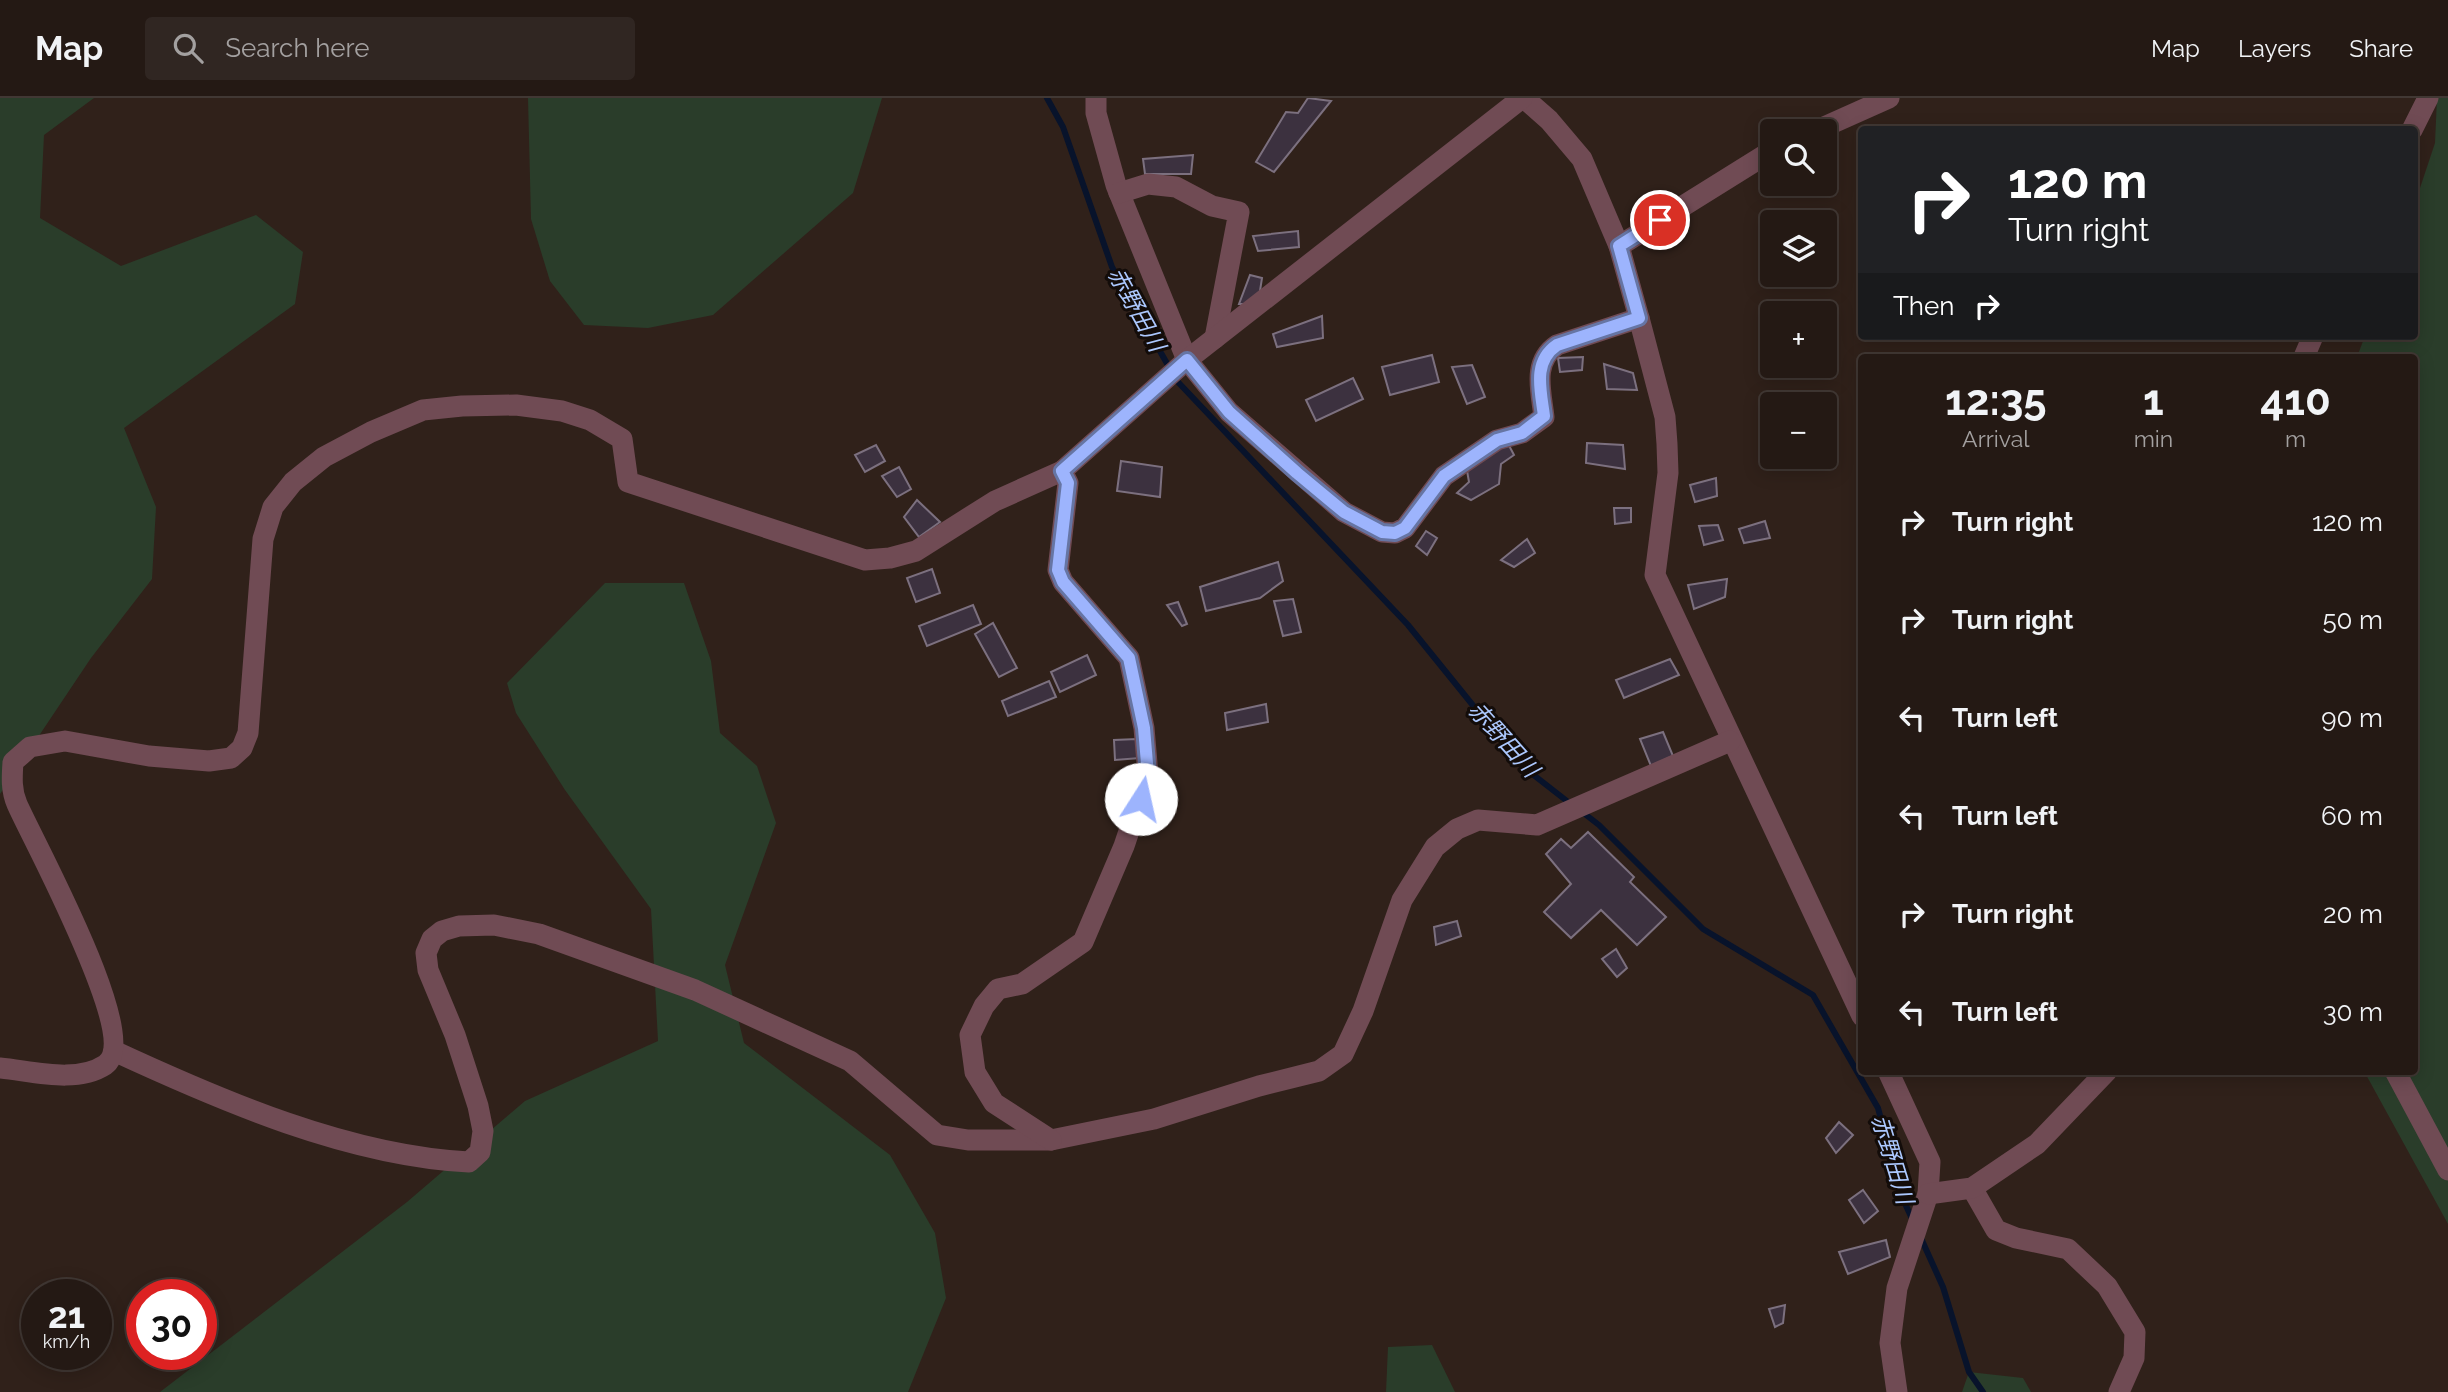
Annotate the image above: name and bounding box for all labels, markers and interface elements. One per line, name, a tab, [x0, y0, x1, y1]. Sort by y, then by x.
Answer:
search box	[145, 17, 635, 80]
text: Map	[35, 29, 103, 68]
icon: search	[169, 29, 207, 67]
text: Search here	[225, 33, 370, 63]
text: Map	[2151, 34, 2200, 63]
text: Layers	[2238, 34, 2311, 63]
text: Share	[2349, 34, 2413, 63]
map controls	[1760, 119, 1837, 469]
button: search	[1760, 119, 1837, 196]
text: 120 m	[2008, 152, 2147, 209]
icon: right	[1893, 154, 1984, 245]
pin	[1630, 190, 1690, 250]
icon: arrive	[1641, 201, 1679, 239]
button: layers	[1760, 210, 1837, 287]
text: Turn right	[2008, 211, 2149, 248]
water label: 赤野田川	[1103, 262, 1173, 358]
icon: right	[1968, 287, 2006, 325]
text: Then	[1893, 291, 1954, 321]
button: +	[1760, 301, 1837, 378]
text: 12:35	[1945, 376, 2047, 425]
text: 1	[2143, 376, 2164, 425]
text: 410	[2260, 376, 2331, 425]
button: −	[1760, 392, 1837, 469]
text: Arrival	[1962, 425, 2030, 452]
text: min	[2134, 425, 2173, 452]
text: m	[2285, 425, 2306, 452]
icon: right	[1893, 503, 1931, 541]
text: Turn right	[1952, 507, 2073, 537]
text: 120 m	[2312, 507, 2383, 537]
icon: right	[1893, 601, 1931, 639]
text: Turn right	[1952, 605, 2073, 635]
text: 50 m	[2322, 605, 2383, 635]
water label: 赤野田川	[1463, 696, 1547, 784]
icon: left	[1893, 699, 1931, 737]
text: Turn left	[1952, 703, 2058, 733]
text: 90 m	[2321, 703, 2383, 733]
position arrow	[1104, 762, 1178, 836]
icon: left	[1893, 797, 1931, 835]
text: Turn left	[1952, 801, 2058, 831]
text: 60 m	[2321, 801, 2383, 831]
icon: right	[1893, 895, 1931, 933]
text: Turn right	[1952, 899, 2073, 929]
text: 20 m	[2323, 899, 2383, 929]
icon: left	[1893, 993, 1931, 1031]
text: Turn left	[1952, 997, 2058, 1027]
text: 30 m	[2323, 997, 2383, 1027]
water label: 赤野田川	[1867, 1111, 1920, 1210]
speed limit sign: 30	[126, 1279, 217, 1370]
text: 21	[48, 1295, 85, 1336]
text: km/h	[43, 1331, 90, 1352]

